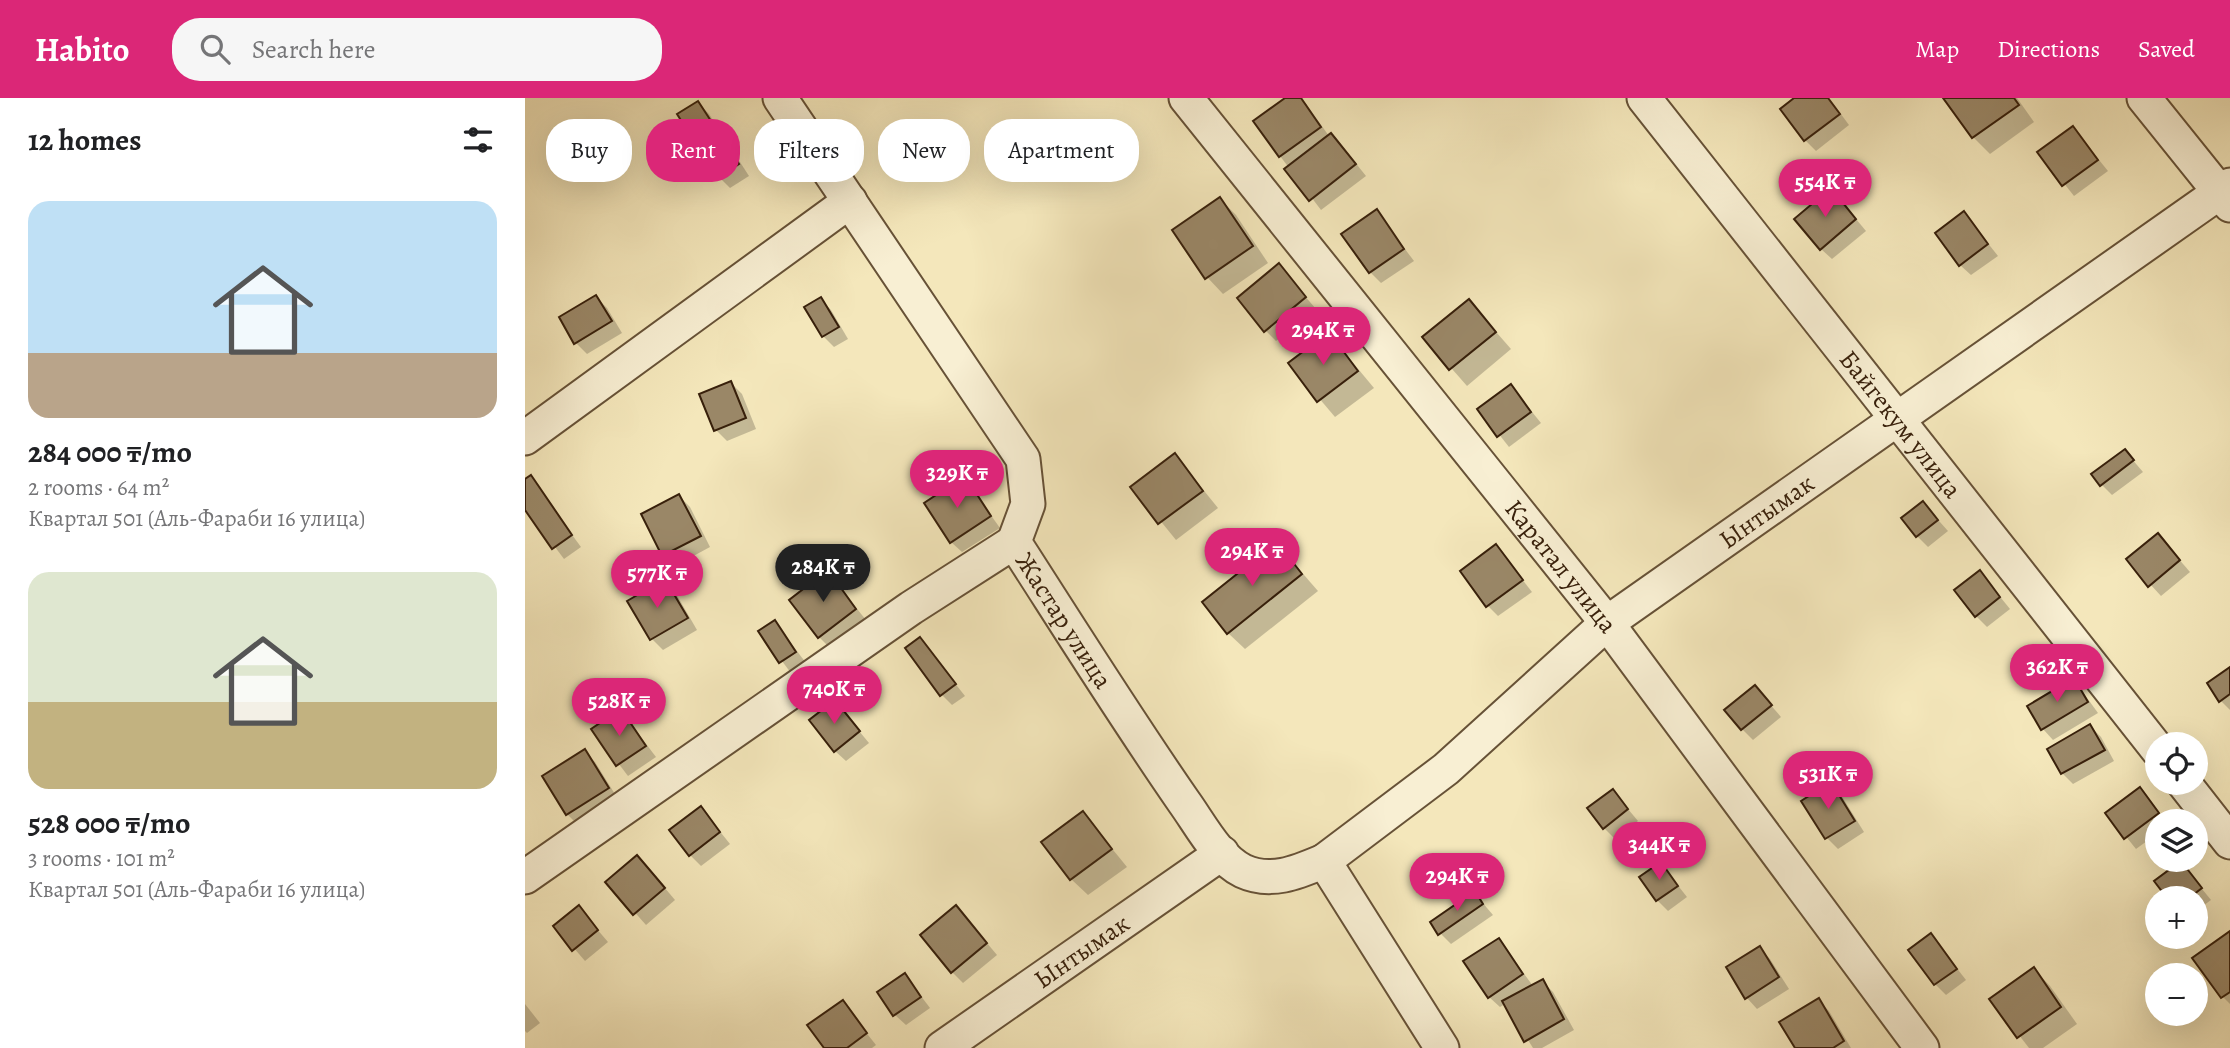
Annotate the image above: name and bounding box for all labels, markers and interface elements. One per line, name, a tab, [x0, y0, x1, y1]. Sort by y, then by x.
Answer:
search box	[172, 18, 662, 81]
text: Habito	[35, 27, 130, 72]
icon: search	[196, 30, 234, 68]
text: Search here	[252, 32, 375, 67]
text: Map	[1915, 33, 1959, 65]
text: Directions	[1997, 33, 2100, 65]
text: Saved	[2138, 33, 2195, 65]
chip: Buy	[546, 119, 632, 182]
chip: Rent	[646, 119, 740, 182]
chip: Filters	[754, 119, 864, 182]
chip: New	[878, 119, 970, 182]
chip: Apartment	[984, 119, 1139, 182]
text: 12 homes	[28, 120, 141, 160]
icon: filters	[459, 121, 497, 159]
pin: 554K ₸	[1768, 159, 1882, 219]
text: 554K ₸	[1795, 166, 1855, 197]
icon: home	[200, 247, 326, 373]
pin: 294K ₸	[1266, 308, 1380, 367]
text: 294K ₸	[1292, 314, 1354, 345]
street label: Байгекум улица	[1831, 343, 1970, 506]
text: 284 000 ₸/mo	[28, 432, 192, 472]
pin: 329K ₸	[900, 450, 1014, 510]
text: 329K ₸	[926, 457, 988, 488]
street label: Ынтымак	[1712, 466, 1821, 557]
text: 2 rooms · 64 m²	[28, 472, 169, 503]
street label: Каратал улица	[1497, 492, 1625, 640]
text: Квартал 501 (Аль-Фараби 16 улица)	[28, 503, 365, 534]
pin: 294K ₸	[1195, 528, 1309, 588]
text: 294K ₸	[1221, 535, 1283, 566]
pin: 284K ₸	[766, 545, 880, 604]
street label: Жастар улица	[1007, 546, 1121, 696]
pin: 577K ₸	[600, 550, 714, 610]
text: 284K ₸	[791, 551, 855, 582]
text: 577K ₸	[627, 557, 687, 588]
icon: home	[200, 618, 326, 744]
pin: 362K ₸	[2000, 644, 2114, 704]
text: 362K ₸	[2026, 651, 2088, 682]
pin: 740K ₸	[777, 666, 891, 726]
text: 740K ₸	[803, 673, 865, 704]
pin: 528K ₸	[562, 678, 676, 738]
text: 528K ₸	[588, 685, 650, 716]
map controls	[2145, 732, 2208, 1026]
button: locate	[2145, 732, 2208, 795]
pin: 531K ₸	[1771, 752, 1885, 811]
text: 531K ₸	[1799, 758, 1857, 789]
text: 528 000 ₸/mo	[28, 803, 191, 843]
button: layers	[2145, 809, 2208, 872]
pin: 344K ₸	[1602, 822, 1716, 882]
text: 344K ₸	[1628, 829, 1690, 860]
text: 3 rooms · 101 m²	[28, 843, 175, 874]
pin: 294K ₸	[1400, 854, 1514, 913]
text: 294K ₸	[1426, 860, 1488, 891]
text: Квартал 501 (Аль-Фараби 16 улица)	[28, 874, 365, 905]
button: +	[2145, 886, 2208, 949]
street label: Ынтымак	[1027, 906, 1136, 997]
button: −	[2145, 963, 2208, 1026]

